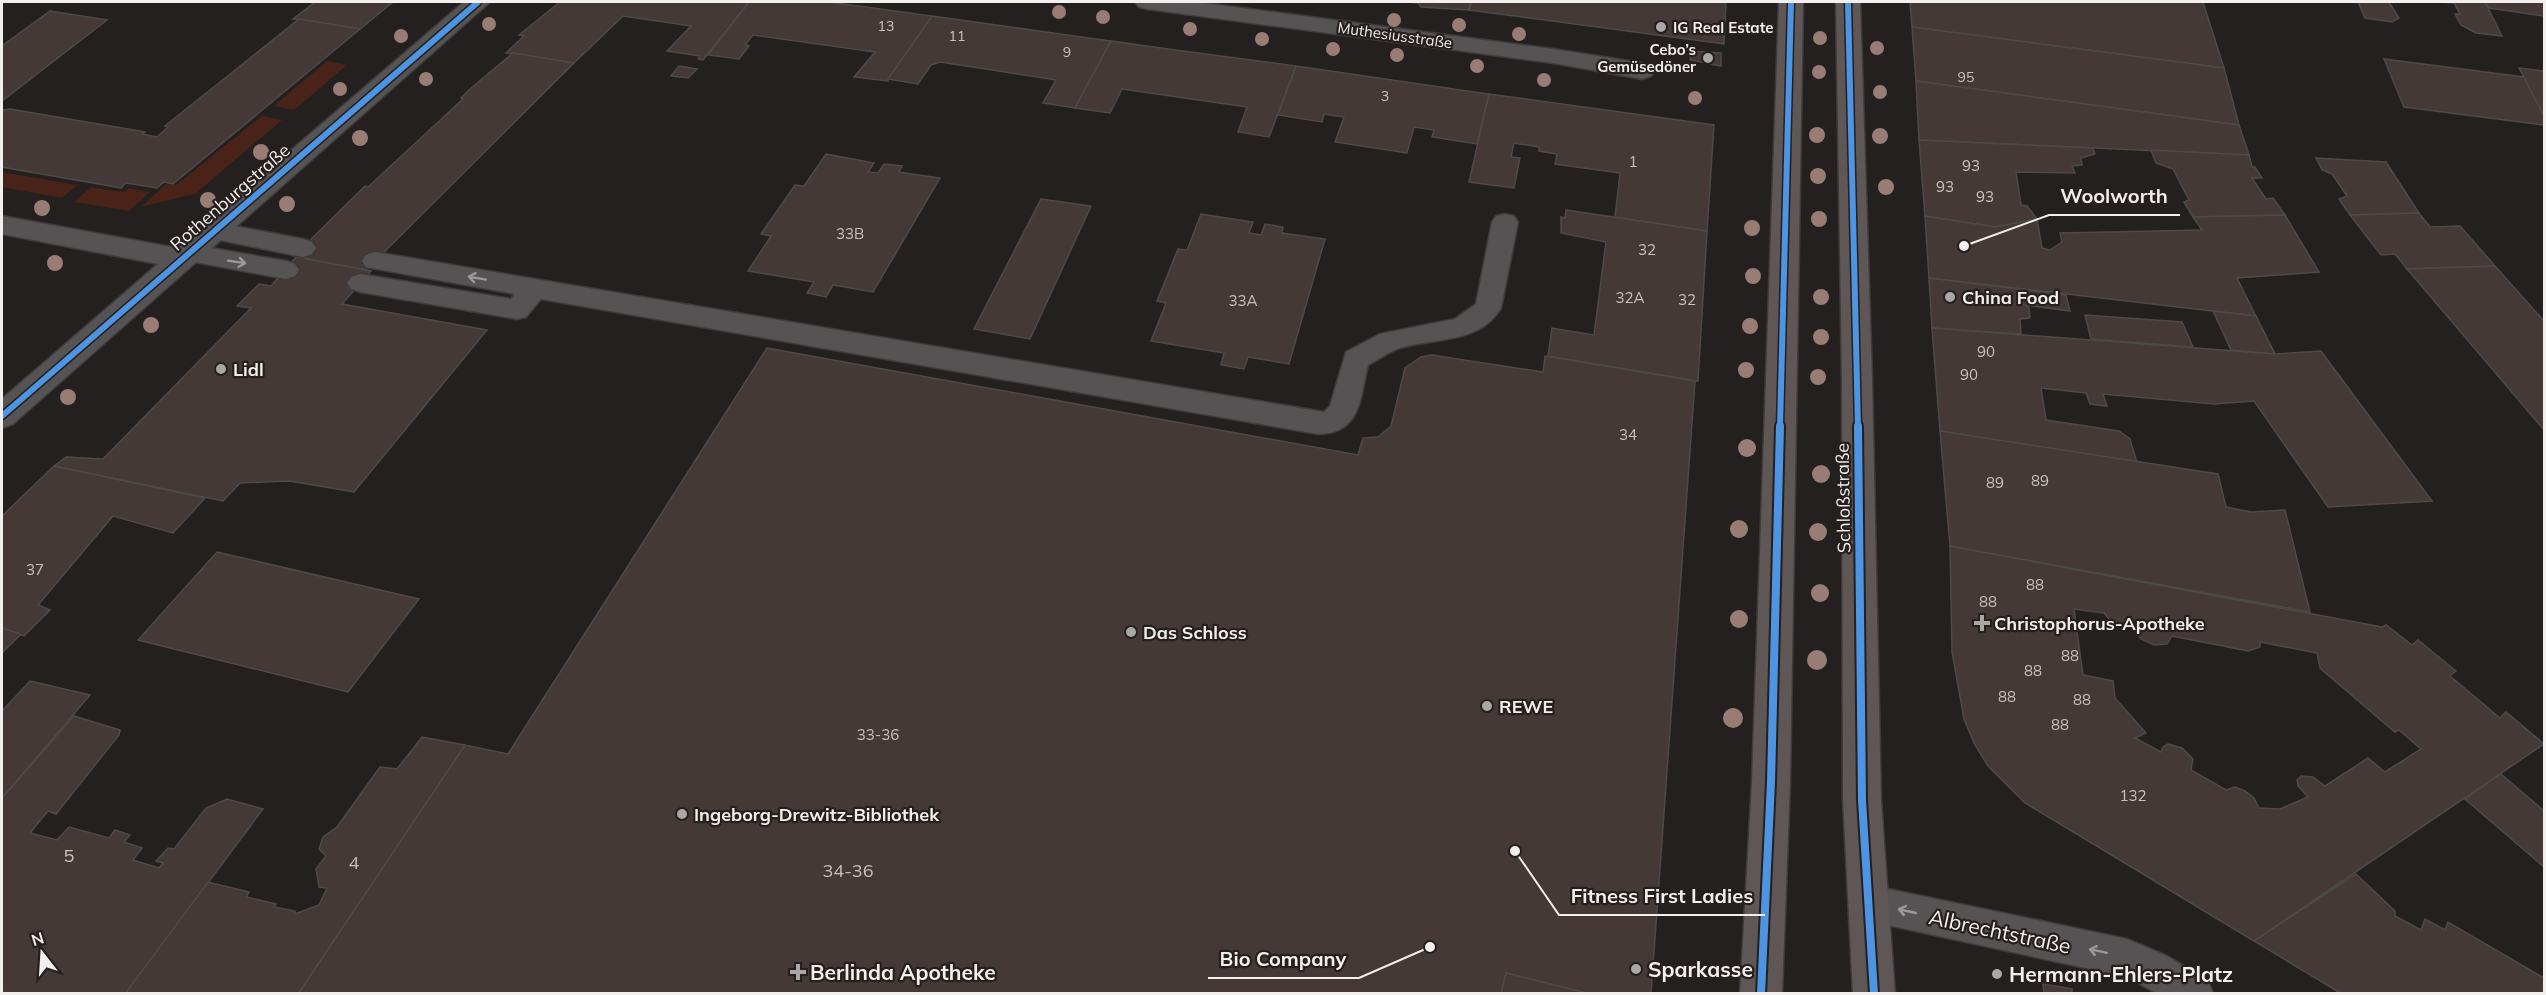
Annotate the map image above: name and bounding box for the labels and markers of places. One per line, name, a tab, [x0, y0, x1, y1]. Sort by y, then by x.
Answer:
place label: IG Real Estate	[1673, 18, 1773, 37]
marker: IG Real Estate	[1654, 20, 1668, 34]
place label: Cebo’s Gemüsedöner	[1597, 40, 1696, 76]
marker: Cebo’s Gemüsedöner	[1701, 51, 1715, 65]
callout: Woolworth	[2049, 177, 2180, 215]
place label: China Food	[1962, 286, 2059, 309]
marker: China Food	[1943, 290, 1957, 304]
place label: Lidl	[233, 358, 264, 381]
marker: Lidl	[214, 362, 228, 376]
place label: Christophorus-Apotheke	[1994, 612, 2205, 635]
marker: Christophorus-Apotheke	[1975, 616, 1989, 630]
place label: Das Schloss	[1143, 621, 1247, 644]
marker: Das Schloss	[1124, 625, 1138, 639]
place label: REWE	[1499, 695, 1553, 718]
marker: REWE	[1480, 699, 1494, 713]
place label: Ingeborg-Drewitz-Bibliothek	[694, 803, 940, 826]
marker: Ingeborg-Drewitz-Bibliothek	[675, 807, 689, 821]
callout: Fitness First Ladies	[1559, 877, 1765, 915]
callout: Bio Company	[1208, 940, 1359, 978]
place label: Sparkasse	[1648, 956, 1753, 982]
place label: Berlinda Apotheke	[810, 959, 996, 985]
place label: Hermann-Ehlers-Platz	[2009, 961, 2233, 987]
marker: Sparkasse	[1629, 962, 1643, 976]
marker: Berlinda Apotheke	[791, 965, 805, 979]
marker: Hermann-Ehlers-Platz	[1990, 967, 2004, 981]

